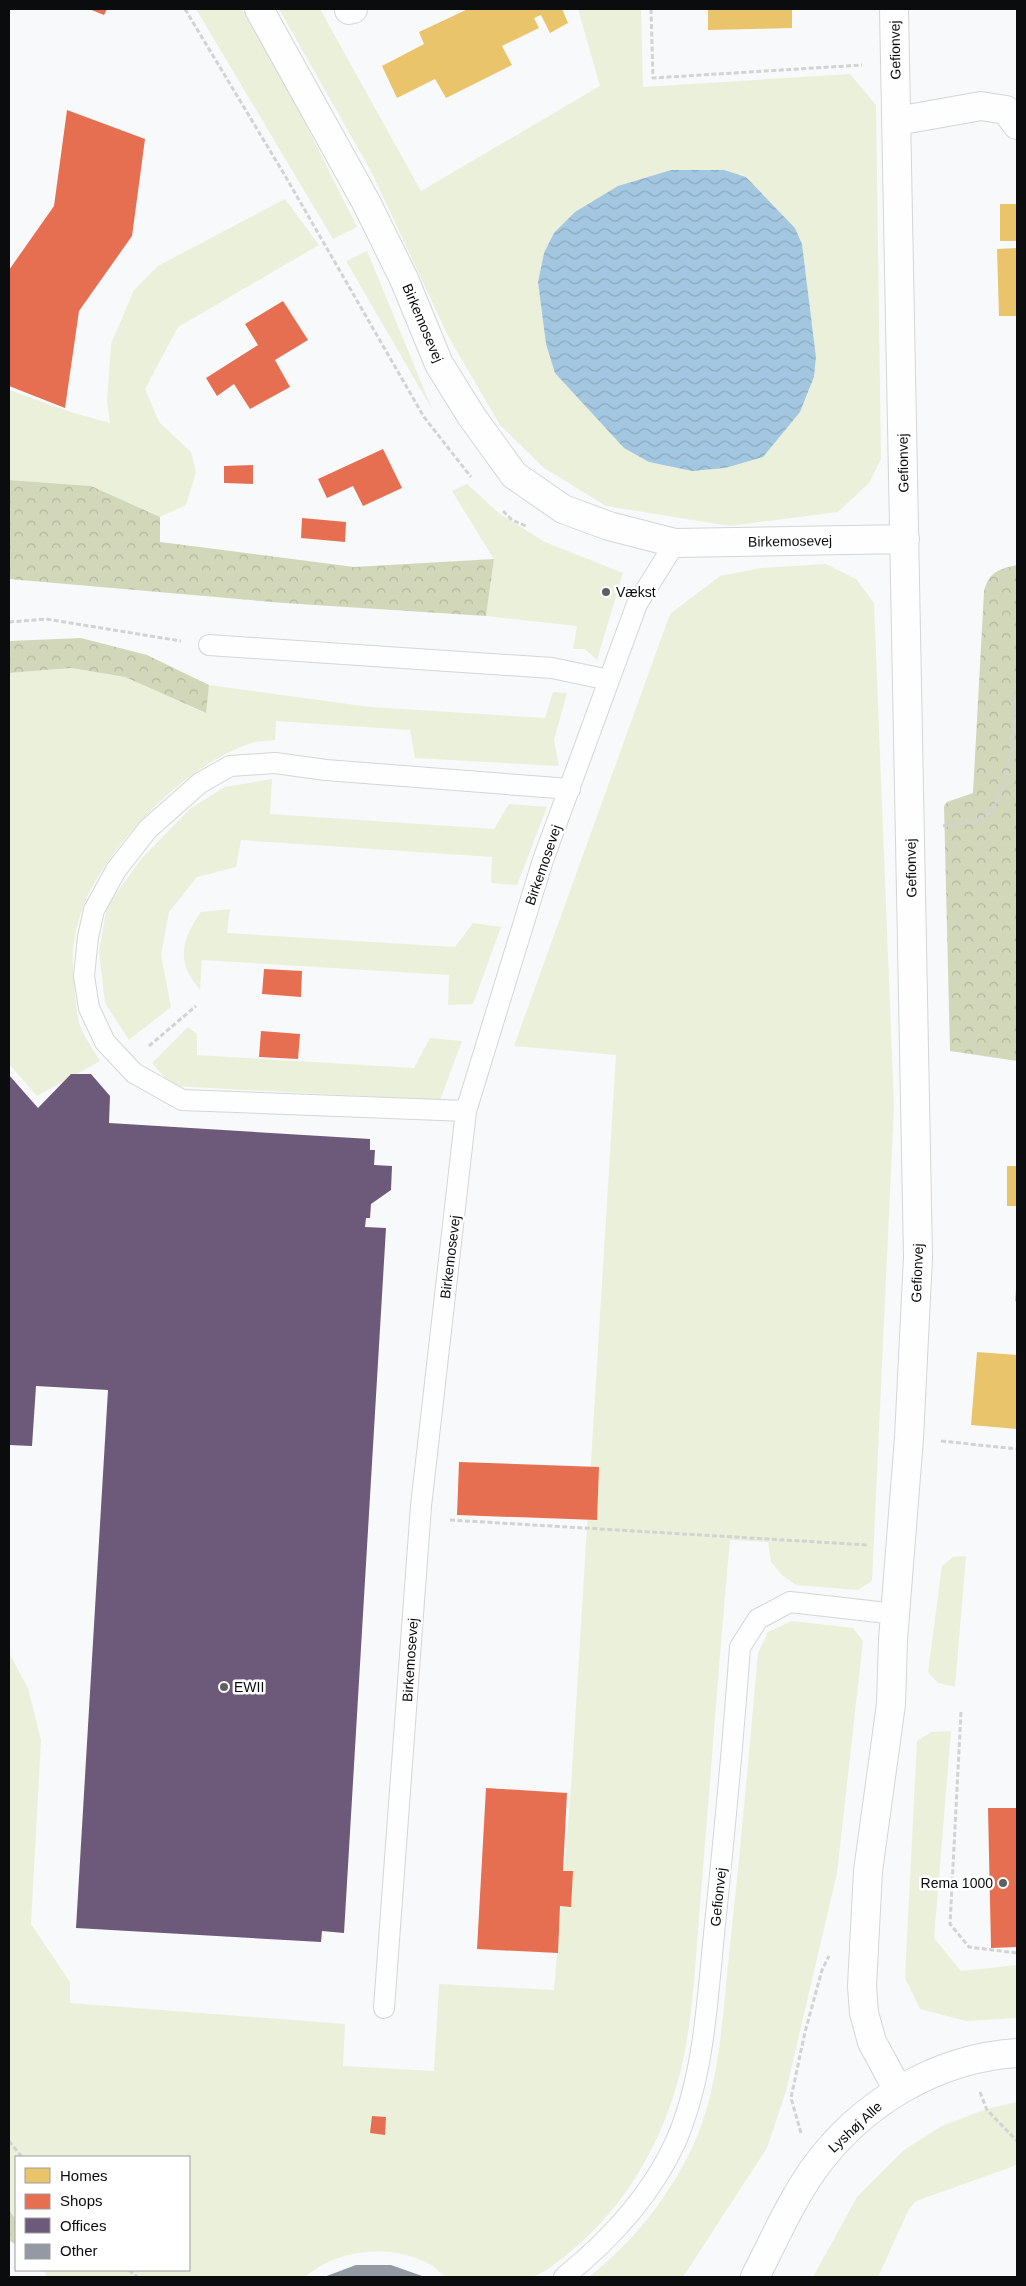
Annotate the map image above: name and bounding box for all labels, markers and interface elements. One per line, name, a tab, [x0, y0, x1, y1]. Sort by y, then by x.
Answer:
street label: Gefionvej	[886, 20, 904, 80]
street label: Birkemosevej	[399, 281, 447, 365]
street label: Gefionvej	[894, 433, 912, 493]
street label: Birkemosevej	[748, 532, 832, 550]
place label: Vækst	[616, 584, 656, 600]
marker: Vækst	[600, 586, 612, 598]
street label: Birkemosevej	[522, 823, 564, 907]
street label: Gefionvej	[902, 838, 920, 898]
street label: Birkemosevej	[437, 1214, 463, 1300]
street label: Gefionvej	[908, 1243, 926, 1303]
street label: Birkemosevej	[399, 1618, 421, 1702]
place label: EWII	[234, 1679, 264, 1695]
marker: EWII	[218, 1681, 230, 1693]
street label: Gefionvej	[707, 1867, 729, 1927]
place label: Rema 1000	[921, 1875, 993, 1891]
marker: Rema 1000	[997, 1877, 1009, 1889]
street label: Lyshøj Alle	[825, 2098, 885, 2156]
legend	[15, 2156, 190, 2271]
text: Homes	[60, 2167, 108, 2184]
text: Shops	[60, 2192, 103, 2209]
text: Offices	[60, 2217, 106, 2234]
text: Other	[60, 2242, 98, 2259]

